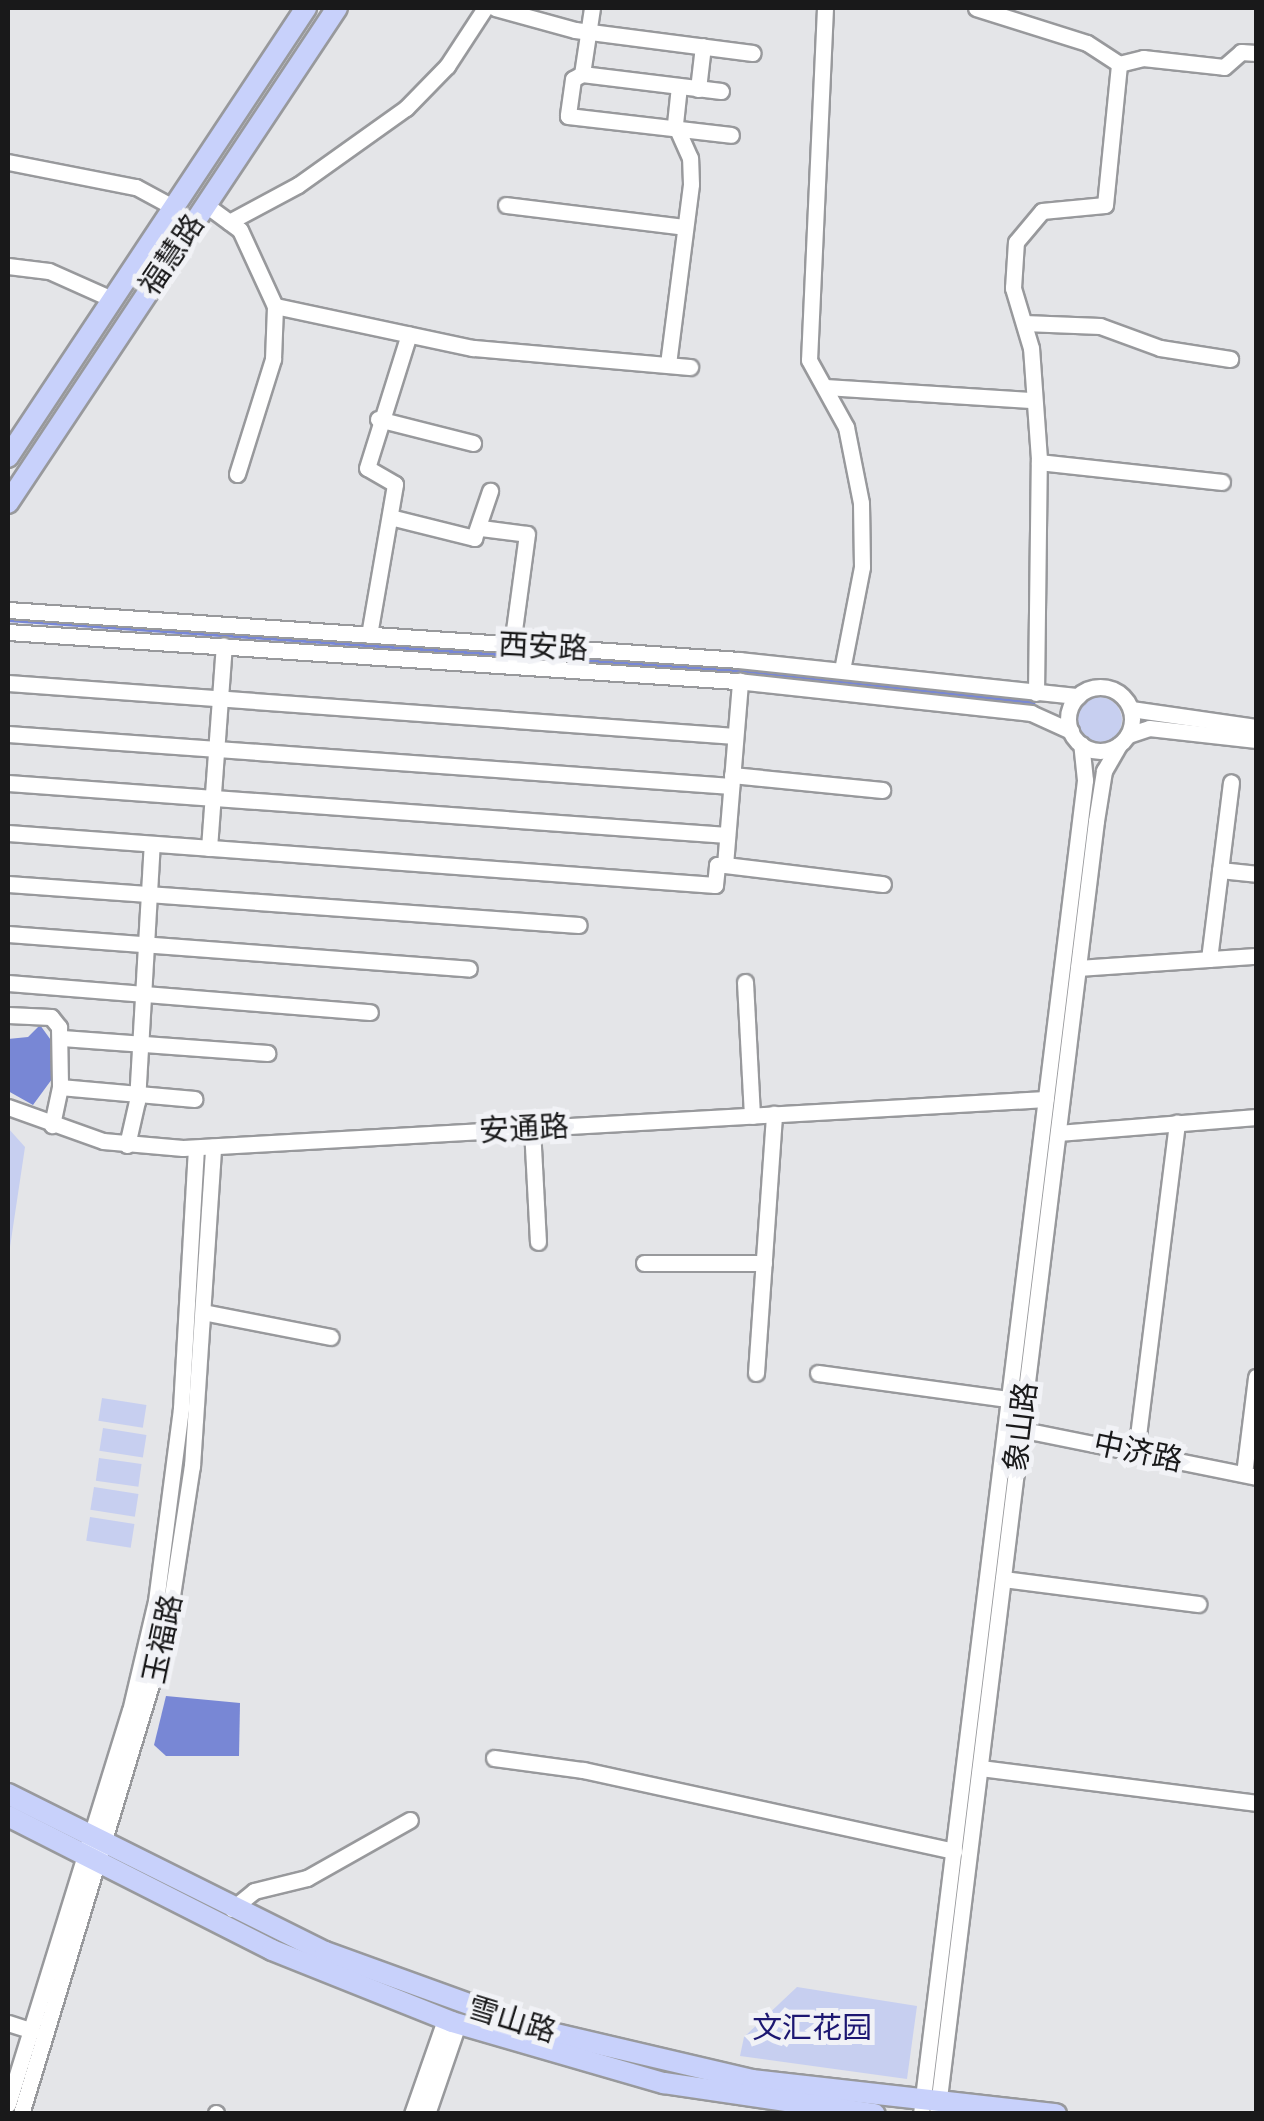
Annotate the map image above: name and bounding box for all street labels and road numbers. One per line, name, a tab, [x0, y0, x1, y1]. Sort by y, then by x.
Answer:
street label: 福慧路	[132, 208, 212, 302]
street label: 西安路	[497, 627, 589, 667]
street label: 安通路	[478, 1109, 570, 1149]
street label: 象山路	[998, 1380, 1044, 1474]
street label: 中济路	[1090, 1425, 1186, 1479]
street label: 玉福路	[136, 1591, 190, 1687]
street label: 雪山路	[464, 1990, 560, 2050]

